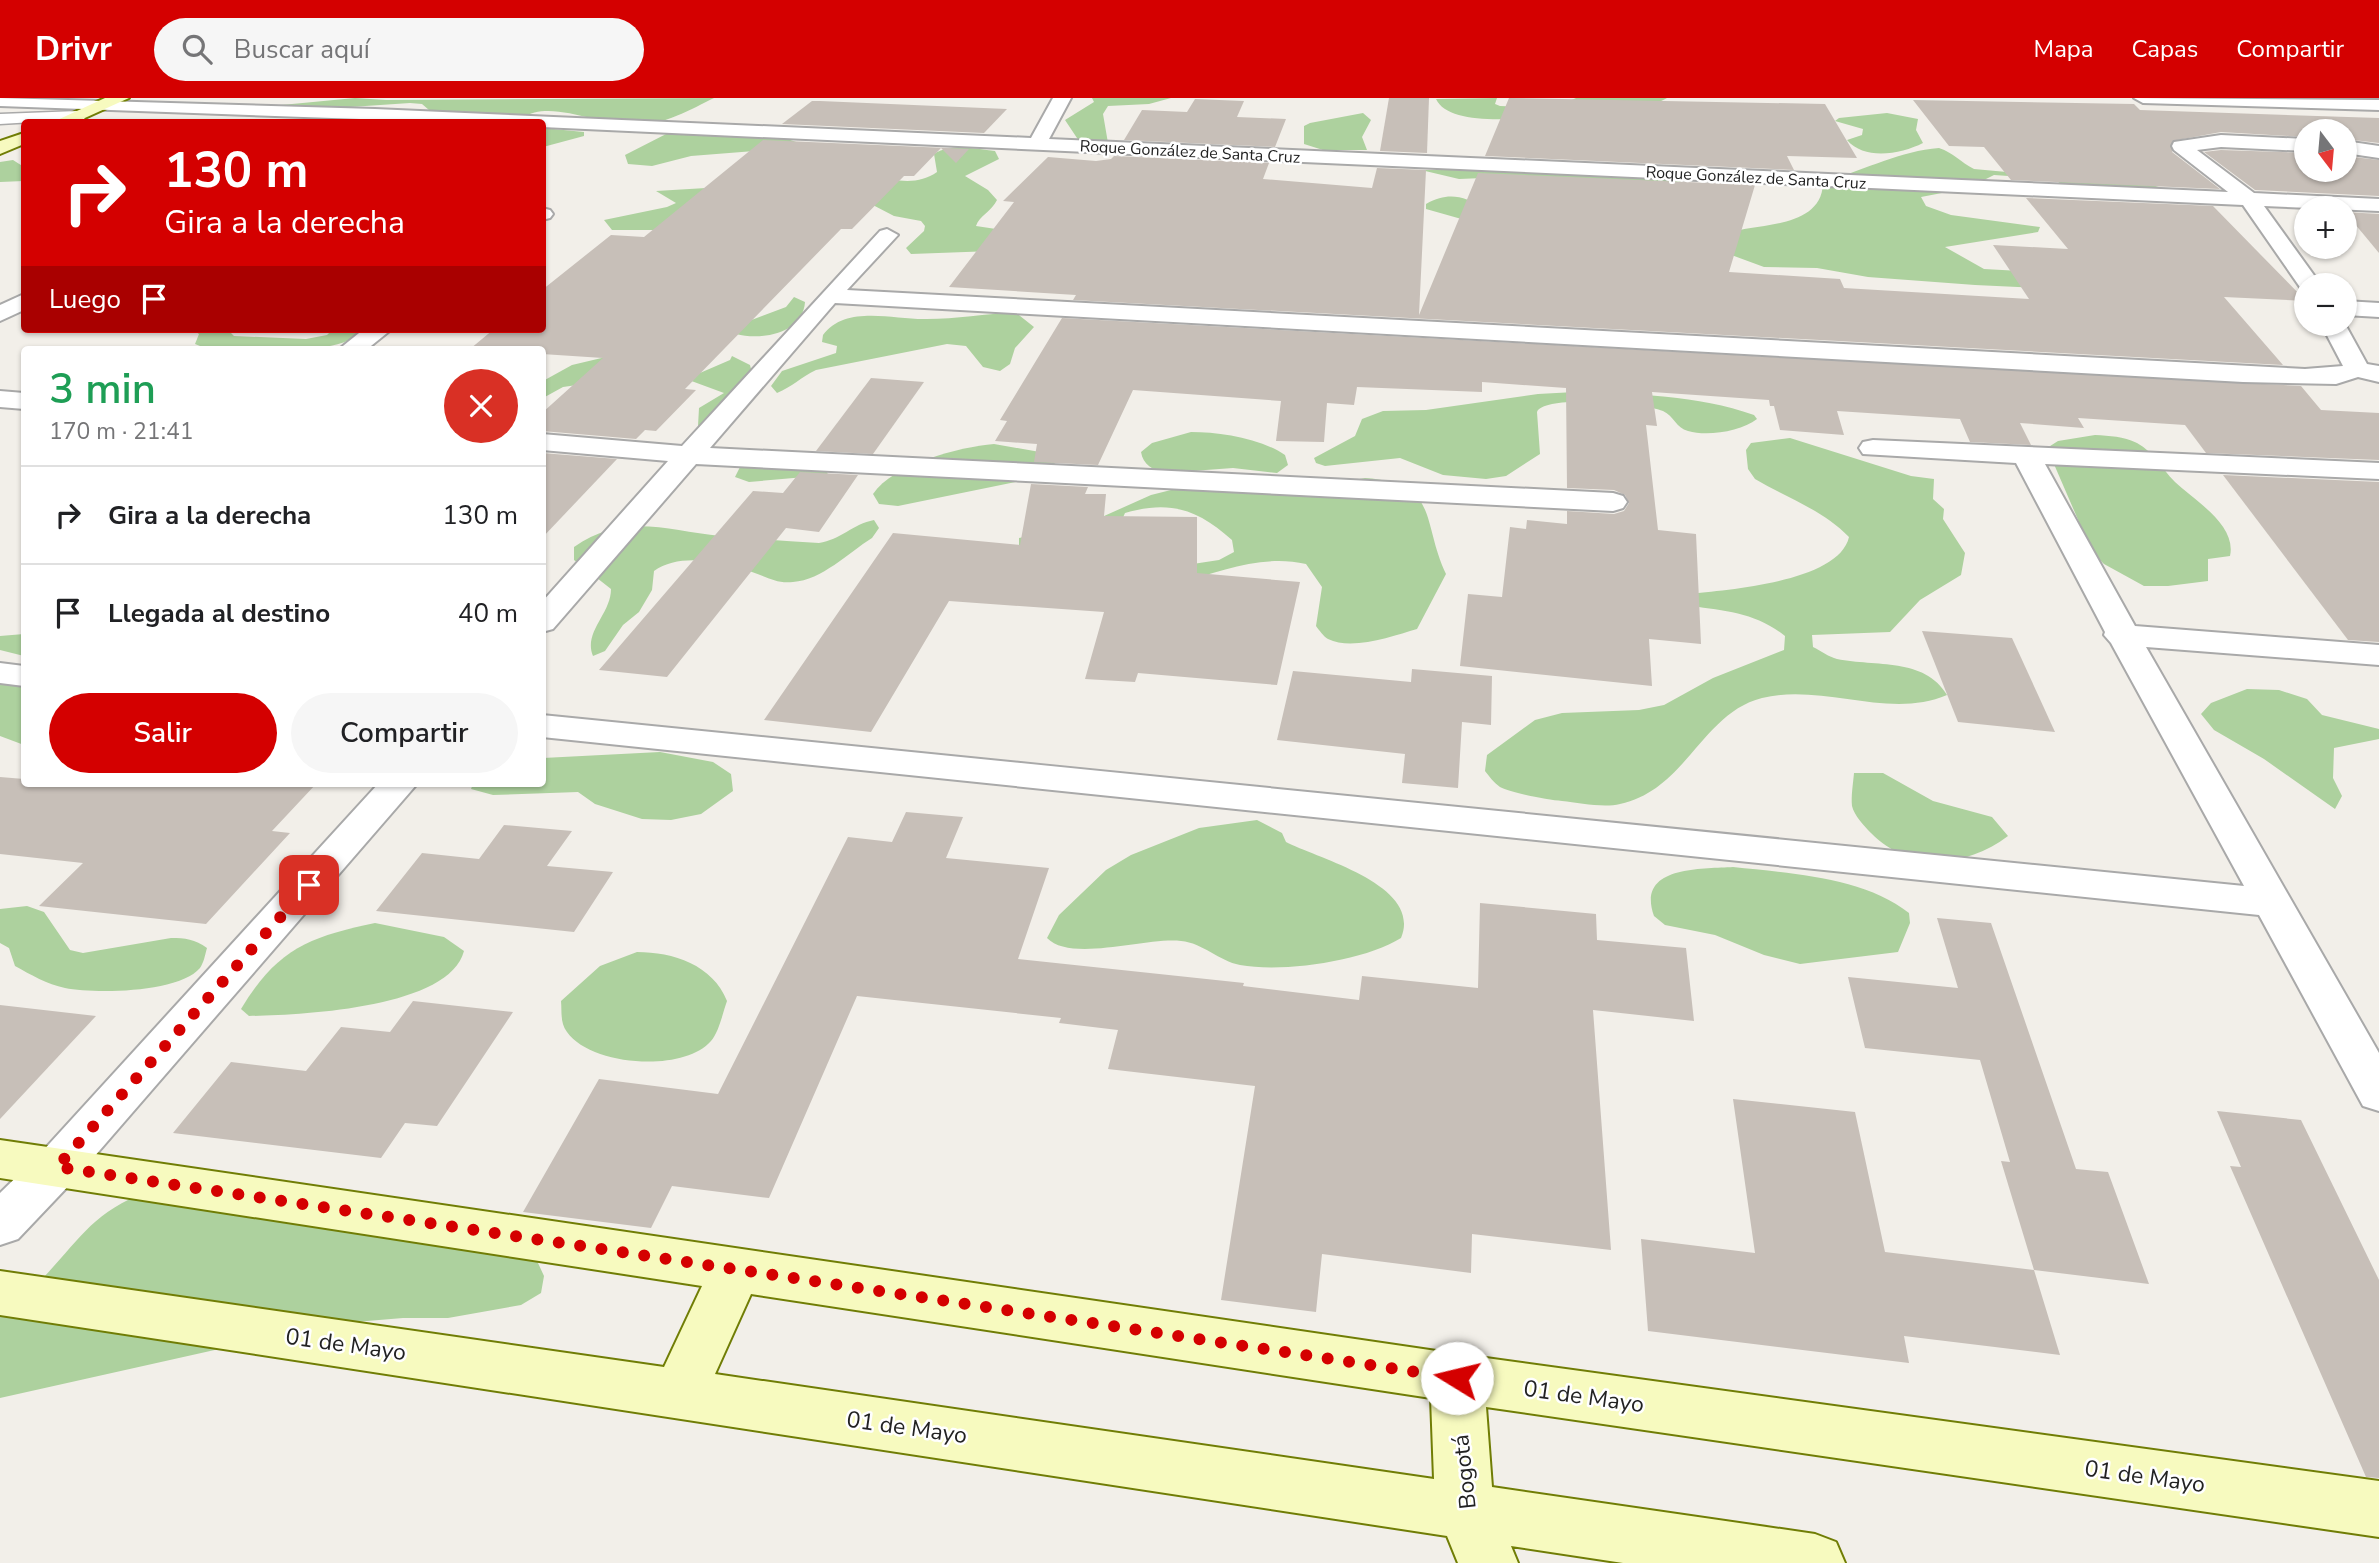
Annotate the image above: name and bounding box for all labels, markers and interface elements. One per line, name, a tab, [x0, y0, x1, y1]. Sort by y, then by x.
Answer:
search box	[154, 18, 644, 81]
text: Drivr	[35, 27, 112, 72]
icon: search	[178, 30, 216, 68]
text: Buscar aquí	[234, 32, 370, 67]
text: Mapa	[2034, 33, 2094, 65]
text: Capas	[2132, 33, 2198, 65]
text: Compartir	[2236, 33, 2344, 65]
north arrow	[2294, 119, 2357, 182]
map controls	[2294, 119, 2357, 336]
street label: Roque González de Santa Cruz	[1079, 135, 1301, 169]
text: 130 m	[164, 137, 308, 204]
icon: right	[49, 147, 140, 238]
street label: Roque González de Santa Cruz	[1645, 161, 1867, 195]
button: +	[2294, 196, 2357, 259]
text: Gira a la derecha	[164, 201, 405, 244]
button: −	[2294, 273, 2357, 336]
icon: arrive	[135, 280, 173, 318]
text: Luego	[49, 282, 121, 317]
text: 3 min	[49, 361, 156, 418]
button: close	[444, 369, 518, 443]
text: 170 m · 21:41	[49, 416, 194, 447]
icon: right	[49, 496, 87, 534]
text: Gira a la derecha	[108, 498, 311, 533]
text: 130 m	[442, 498, 518, 533]
icon: arrive	[49, 594, 87, 632]
text: Llegada al destino	[108, 596, 330, 631]
text: 40 m	[458, 596, 518, 631]
button: Salir	[49, 693, 277, 773]
button: Compartir	[291, 693, 518, 773]
pin	[279, 855, 339, 915]
icon: arrive	[290, 866, 328, 904]
street label: 01 de Mayo	[284, 1321, 408, 1368]
position arrow	[1420, 1341, 1494, 1415]
street label: 01 de Mayo	[1522, 1373, 1646, 1420]
street label: 01 de Mayo	[845, 1404, 969, 1451]
street label: Bogotá	[1445, 1433, 1484, 1511]
street label: 01 de Mayo	[2083, 1453, 2207, 1500]

